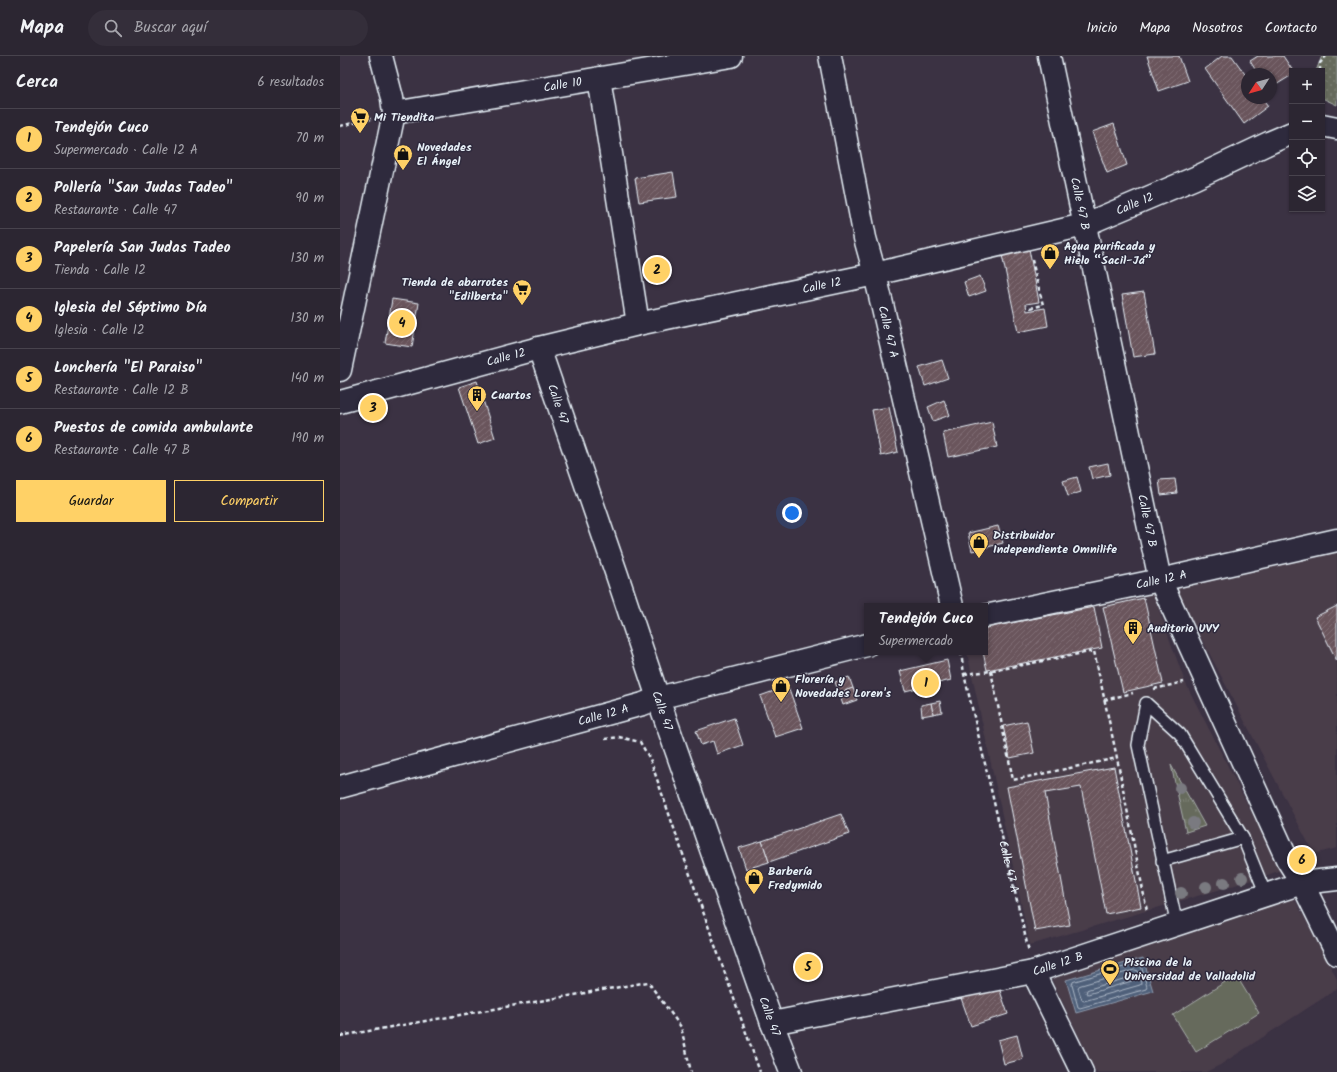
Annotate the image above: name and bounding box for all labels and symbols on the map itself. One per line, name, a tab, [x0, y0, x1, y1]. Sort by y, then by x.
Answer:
north arrow	[1241, 68, 1277, 104]
street label: Calle 10	[542, 72, 583, 98]
supermarket icon: Mi Tiendita	[349, 106, 371, 134]
place label: Mi Tiendita	[374, 108, 434, 127]
place label: Novedades El Ángel	[417, 138, 472, 171]
shop icon: Novedades El Ángel	[392, 143, 414, 171]
street label: Calle 47 B	[1065, 176, 1095, 232]
street label: Calle 12	[1113, 187, 1157, 220]
place label: Agua purificada y Hielo “Sacil-Já”	[1064, 237, 1156, 270]
shop icon: Agua purificada y Hielo “Sacil-Já”	[1039, 242, 1061, 270]
pin: 2	[644, 255, 670, 285]
street label: Calle 12	[801, 272, 843, 299]
place label: Tienda de abarrotes "Edilberta"	[402, 273, 508, 306]
supermarket icon: Tienda de abarrotes "Edilberta"	[511, 278, 533, 306]
street label: Calle 47 A	[873, 304, 903, 360]
pin: 4	[389, 308, 415, 338]
street label: Calle 12	[484, 343, 528, 372]
street label: Calle 47	[542, 381, 574, 427]
building icon: Cuartos	[466, 384, 488, 412]
place label: Cuartos	[491, 386, 532, 405]
pin: 3	[360, 393, 386, 423]
street label: Calle 47 B	[1132, 493, 1162, 549]
your location	[782, 503, 802, 523]
place label: Distribuidor Independiente Omnilife	[993, 526, 1117, 559]
shop icon: Distribuidor Independiente Omnilife	[968, 531, 990, 559]
street label: Calle 12 A	[1134, 565, 1189, 595]
building icon: Auditorio UVY	[1122, 617, 1144, 645]
place label: Auditorio UVY	[1147, 619, 1220, 638]
pin: 1	[913, 668, 939, 698]
place label: Florería y Novedades Loren's	[795, 670, 892, 703]
shop icon: Florería y Novedades Loren's	[770, 675, 792, 703]
street label: Calle 47	[646, 688, 678, 734]
street label: Calle 12 A	[576, 699, 631, 731]
street label: Calle 47 A	[993, 839, 1024, 895]
pin: 6	[1289, 845, 1315, 875]
place label: Barbería Fredymido	[768, 862, 823, 895]
shop icon: Barbería Fredymido	[743, 867, 765, 895]
street label: Calle 12 B	[1030, 947, 1086, 982]
pin: 5	[795, 952, 821, 982]
place label: Piscina de la Universidad de Valladolid	[1124, 953, 1256, 986]
sports icon: Piscina de la Universidad de Valladolid	[1099, 958, 1121, 986]
street label: Calle 47	[753, 994, 785, 1040]

